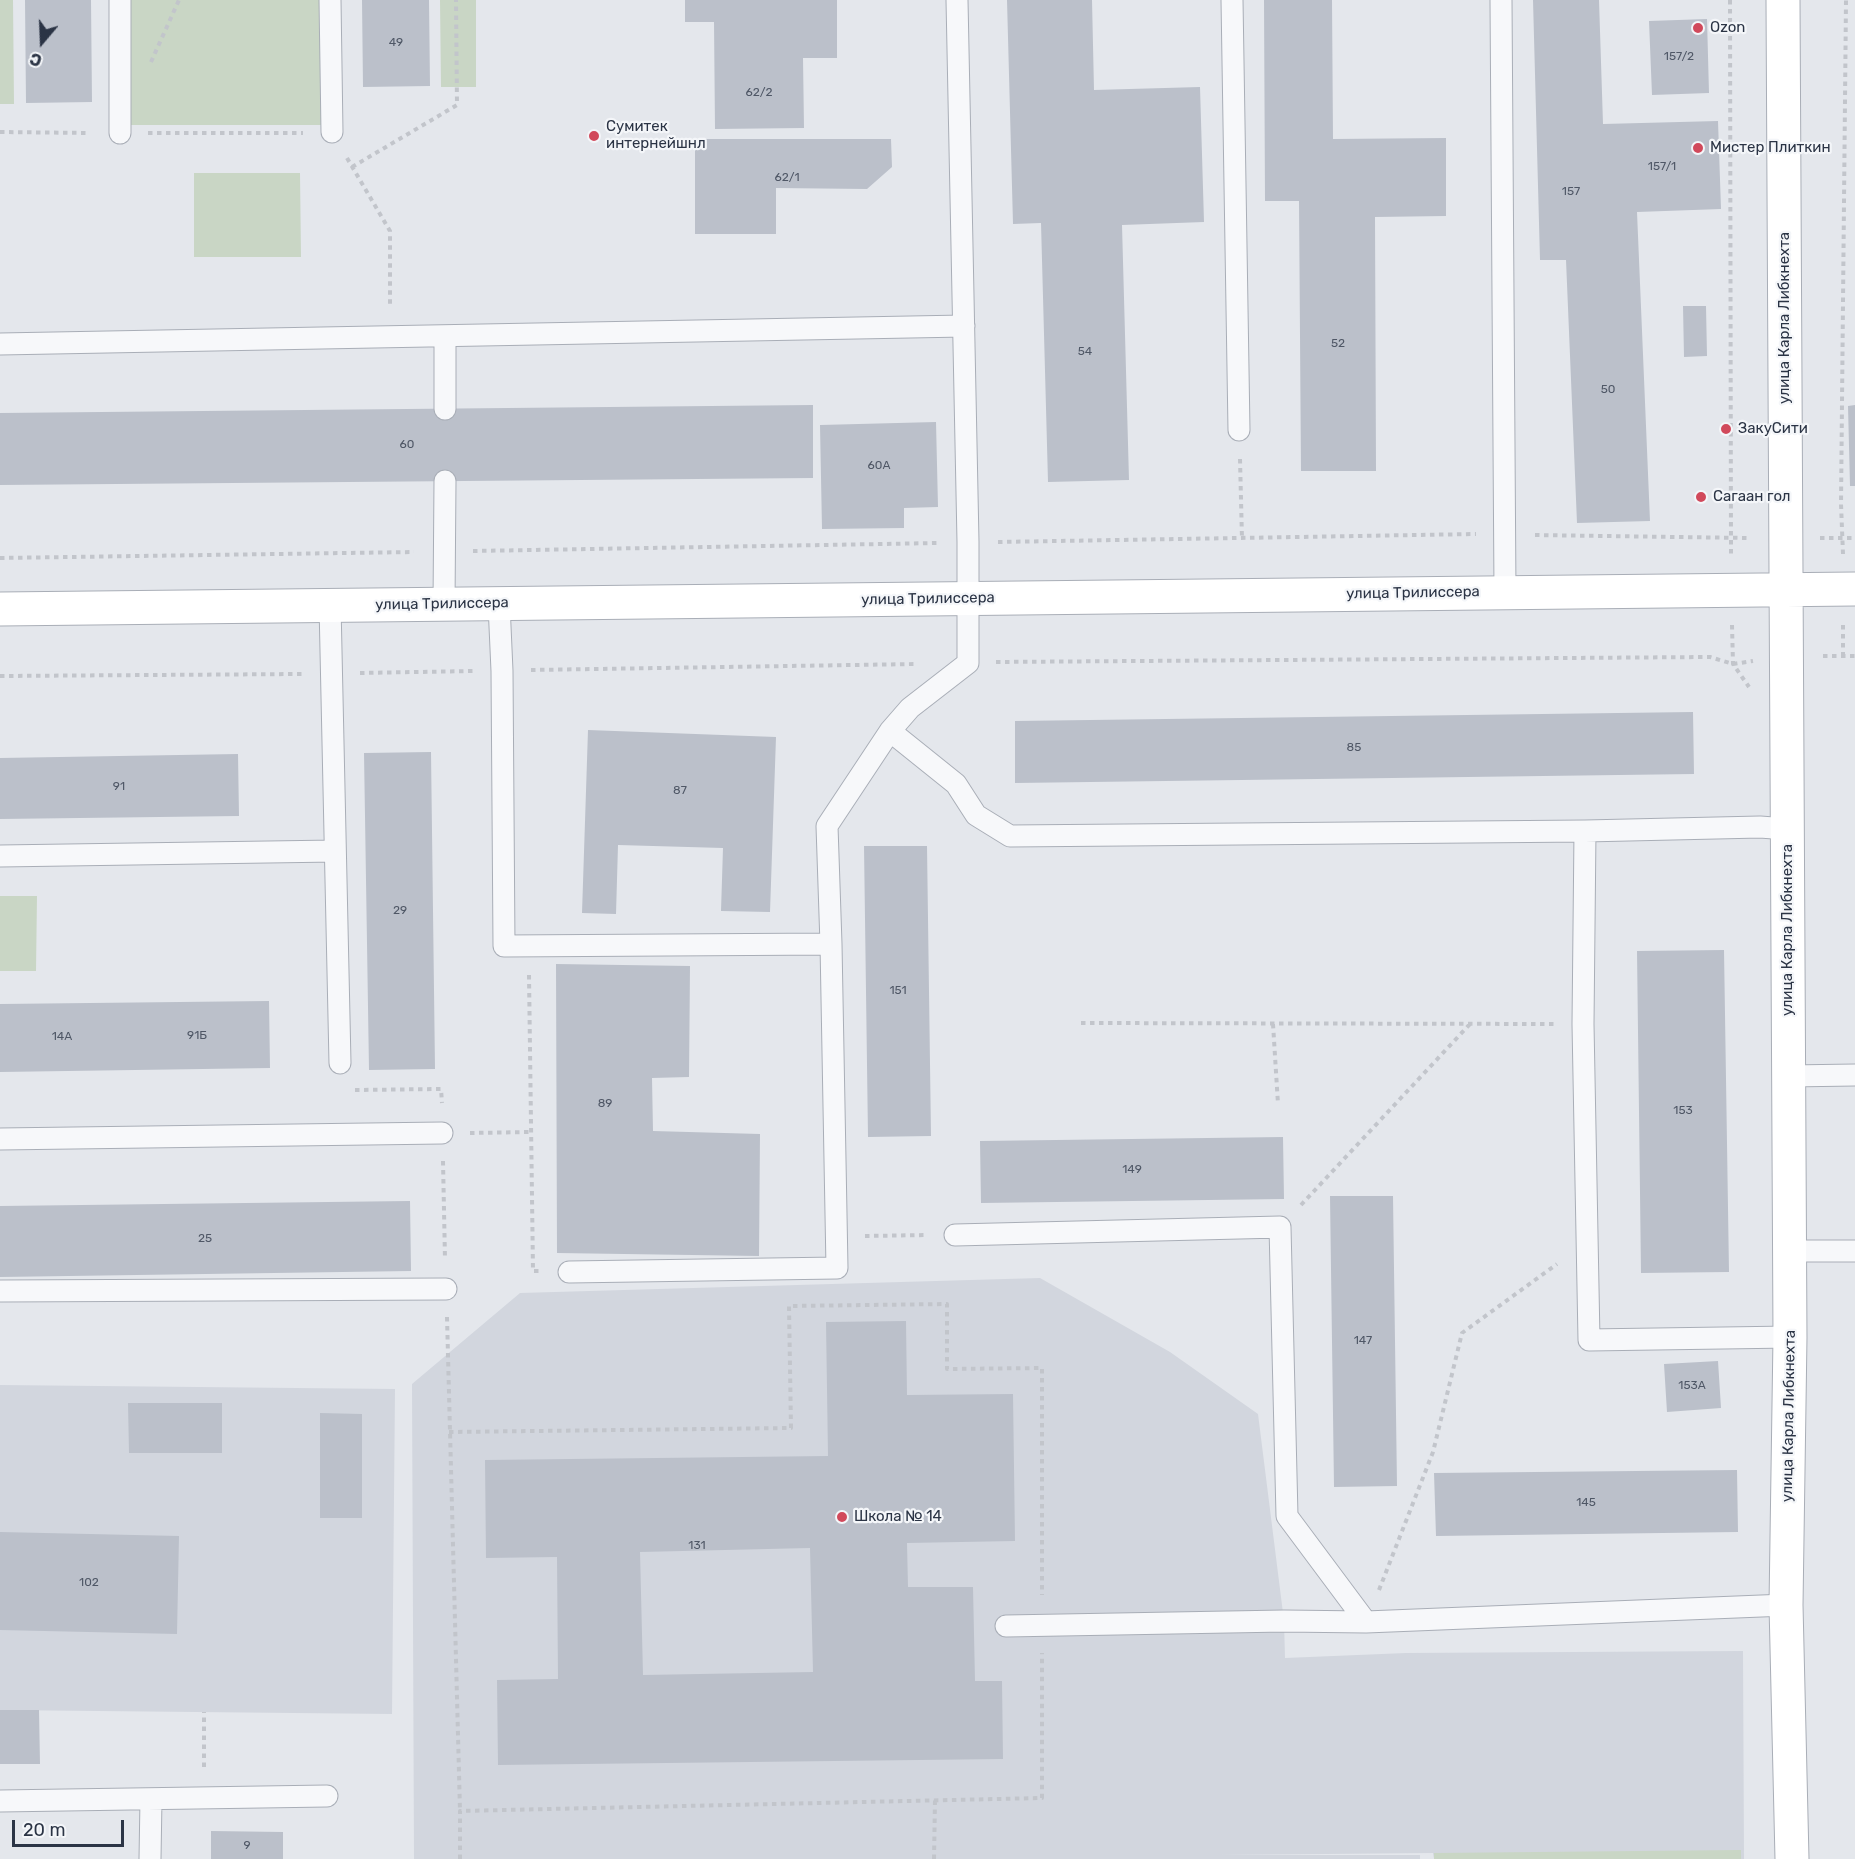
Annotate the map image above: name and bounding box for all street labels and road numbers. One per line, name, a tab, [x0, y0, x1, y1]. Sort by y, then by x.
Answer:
street label: улица Карла Либкнехта	[1776, 232, 1794, 404]
street label: улица Трилиссера	[1346, 583, 1480, 603]
street label: улица Трилиссера	[861, 589, 995, 609]
street label: улица Трилиссера	[375, 594, 509, 614]
street label: улица Карла Либкнехта	[1779, 844, 1797, 1016]
street label: улица Карла Либкнехта	[1778, 1330, 1800, 1502]

